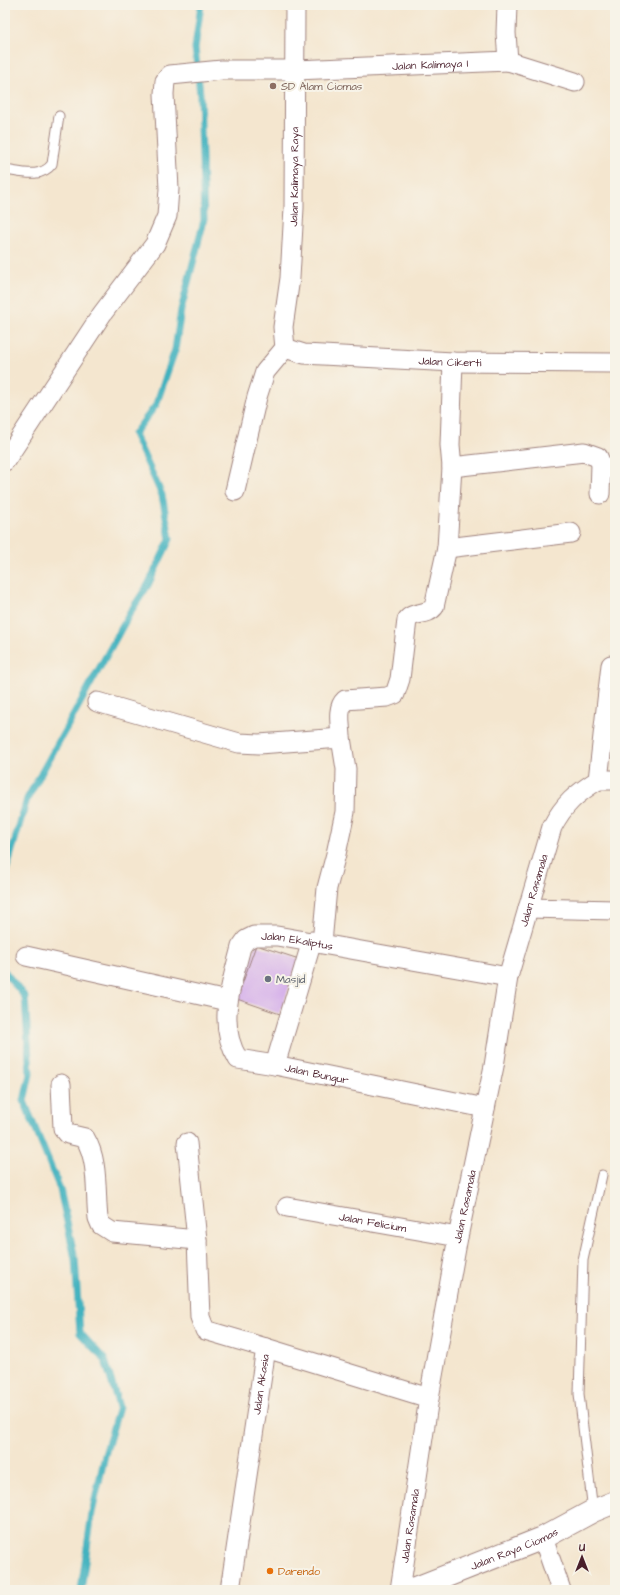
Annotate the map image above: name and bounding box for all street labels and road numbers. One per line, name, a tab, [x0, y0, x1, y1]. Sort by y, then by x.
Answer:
street label: Jalan Kalimaya I	[392, 55, 469, 73]
street label: Jalan Kalimaya Raya	[285, 126, 303, 227]
street label: Jalan Cikerti	[418, 353, 482, 370]
street label: Jalan Rasamala	[516, 852, 551, 928]
street label: Jalan Ekaliptus	[261, 928, 335, 953]
street label: Jalan Bungur	[283, 1060, 350, 1087]
street label: Jalan Rasamala	[450, 1168, 480, 1244]
street label: Jalan Felicium	[338, 1209, 408, 1235]
street label: Jalan Akasia	[249, 1353, 273, 1415]
street label: Jalan Rasamala	[397, 1487, 423, 1564]
street label: Jalan Raya Ciomas	[468, 1524, 561, 1573]

